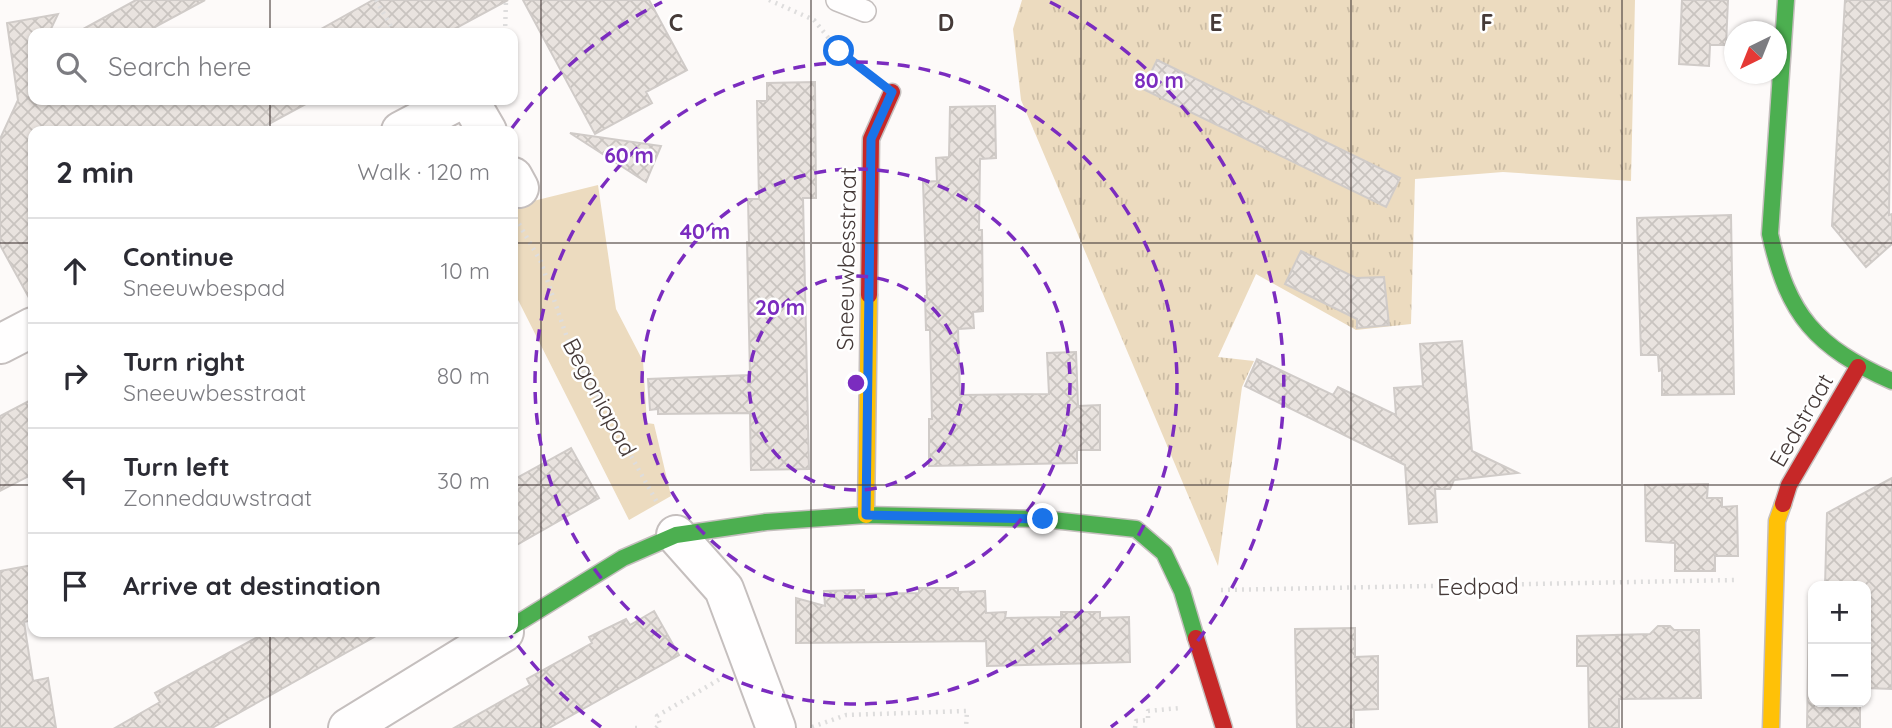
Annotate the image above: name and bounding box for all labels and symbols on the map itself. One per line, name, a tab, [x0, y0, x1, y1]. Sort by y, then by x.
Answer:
text: C	[669, 8, 683, 37]
text: D	[938, 8, 954, 37]
text: E	[1209, 8, 1223, 37]
text: F	[1481, 8, 1493, 37]
north arrow	[1724, 21, 1787, 84]
route start	[823, 35, 854, 66]
text: 80 m	[1134, 67, 1184, 93]
text: 60 m	[604, 142, 654, 168]
street label: Sneeuwbesstraat	[830, 167, 862, 351]
text: 40 m	[680, 218, 730, 244]
text: 20 m	[755, 294, 805, 320]
street label: Begoniapad	[557, 333, 643, 461]
street label: Eedstraat	[1763, 368, 1839, 472]
centre of rings	[844, 371, 868, 395]
route end	[1027, 503, 1058, 534]
street label: Eedpad	[1437, 571, 1519, 601]

